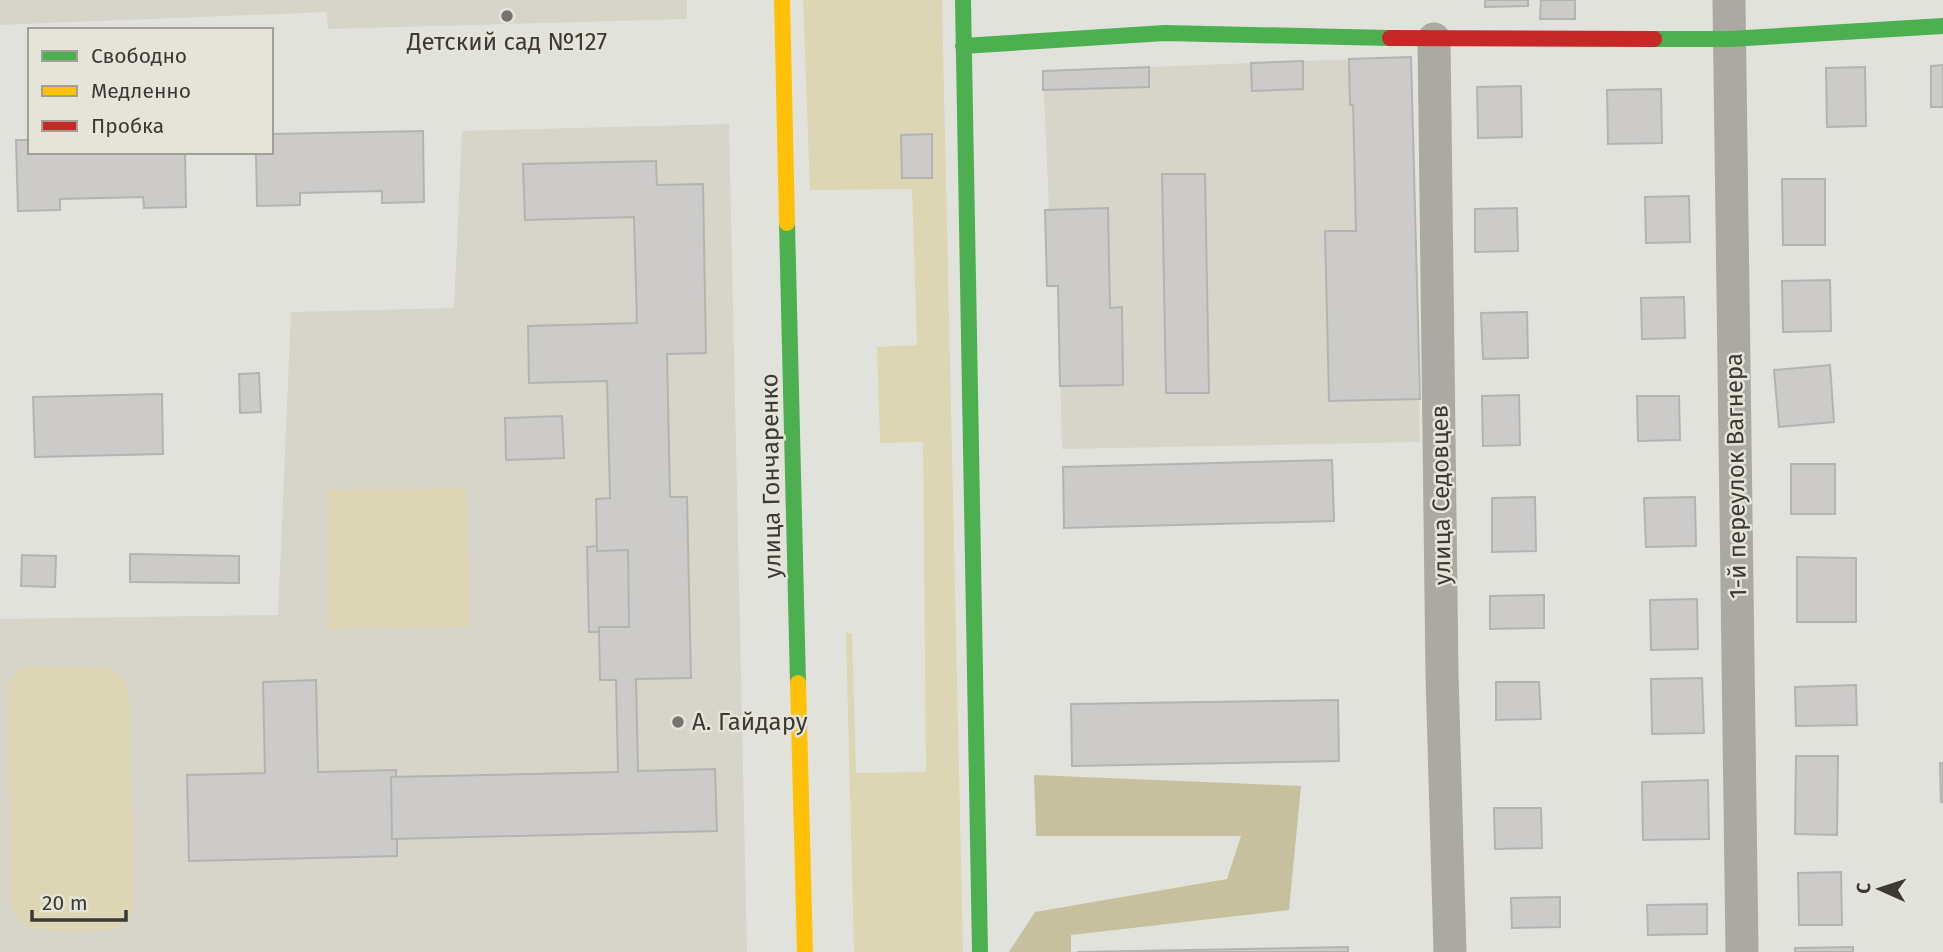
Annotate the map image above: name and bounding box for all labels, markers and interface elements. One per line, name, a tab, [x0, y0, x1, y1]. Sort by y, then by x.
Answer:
marker: Детский сад №127	[499, 8, 515, 24]
legend	[28, 28, 273, 154]
place label: Детский сад №127	[406, 28, 607, 56]
text: Свободно	[91, 43, 187, 69]
text: Медленно	[91, 78, 191, 104]
text: Пробка	[91, 113, 164, 139]
street label: 1-й переулок Вагнера	[1720, 353, 1752, 599]
street label: улица Гончаренко	[755, 373, 787, 579]
street label: улица Седовцев	[1425, 405, 1457, 585]
place label: А. Гайдару	[692, 708, 808, 736]
marker: А. Гайдару	[670, 714, 686, 730]
north arrow	[1845, 854, 1915, 924]
scale bar	[32, 878, 126, 922]
text: С	[1852, 882, 1875, 894]
text: 20 m	[42, 890, 88, 916]

